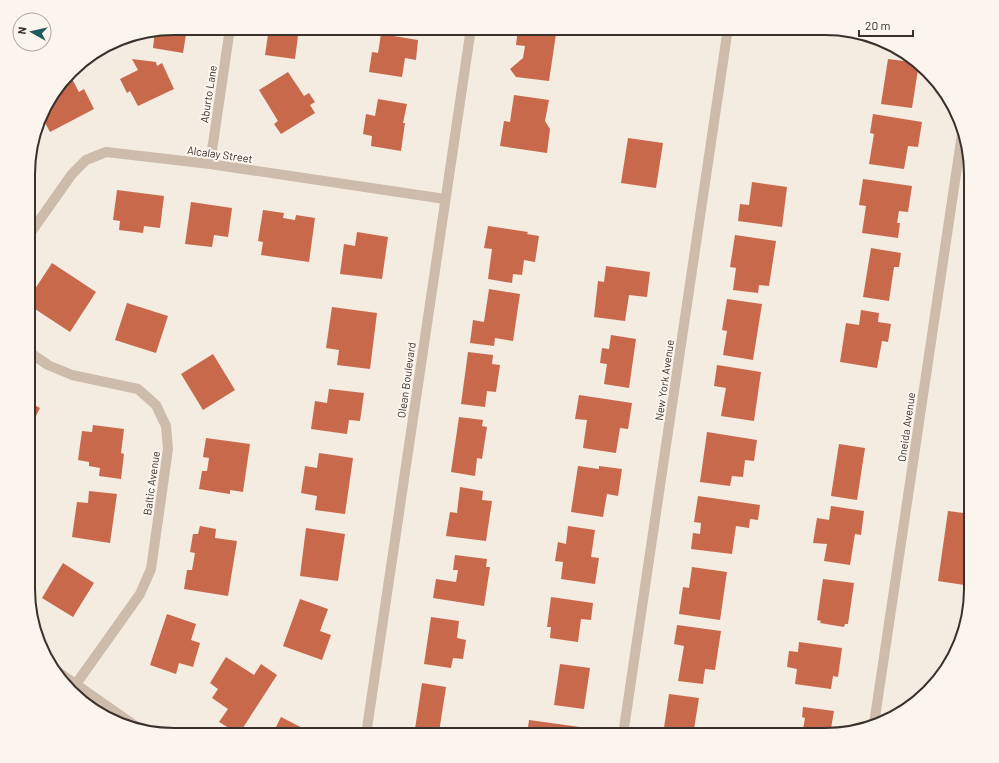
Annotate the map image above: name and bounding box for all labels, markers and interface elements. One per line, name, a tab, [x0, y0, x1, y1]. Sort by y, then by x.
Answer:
north arrow	[12, 12, 52, 52]
scale bar	[859, 12, 913, 38]
text: 20 m	[865, 18, 891, 32]
text: N	[15, 26, 29, 35]
street label: Aburto Lane	[197, 64, 219, 124]
street label: Alcalay Street	[186, 143, 254, 165]
street label: New York Avenue	[652, 339, 676, 421]
street label: Olean Boulevard	[394, 341, 418, 419]
street label: Oneida Avenue	[895, 391, 917, 463]
street label: Baltic Avenue	[140, 450, 162, 516]

